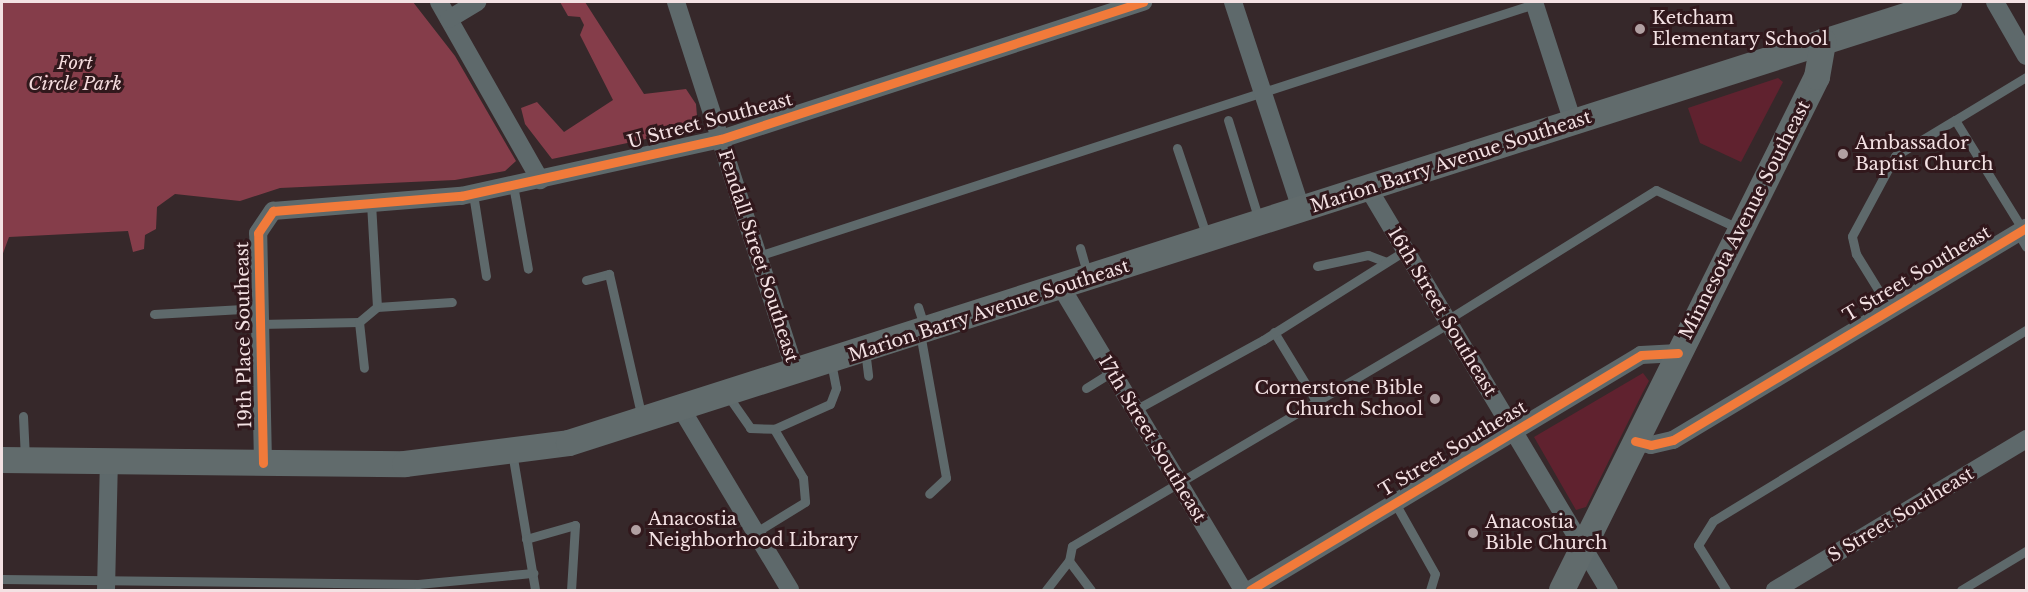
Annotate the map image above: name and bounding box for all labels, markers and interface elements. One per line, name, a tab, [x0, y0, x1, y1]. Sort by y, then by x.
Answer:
place label: Ketcham Elementary School	[1652, 8, 1828, 50]
marker: Ketcham Elementary School	[1633, 22, 1647, 36]
park label: Fort Circle Park	[28, 53, 122, 96]
street label: U Street Southeast	[625, 89, 795, 153]
street label: Minnesota Avenue Southeast	[1675, 96, 1815, 344]
street label: Marion Barry Avenue Southeast	[1307, 106, 1595, 218]
place label: Ambassador Baptist Church	[1855, 133, 1993, 176]
street label: Fendall Street Southeast	[713, 147, 803, 365]
marker: Ambassador Baptist Church	[1836, 147, 1850, 161]
street label: T Street Southeast	[1839, 221, 1995, 327]
street label: 16th Street Southeast	[1383, 224, 1501, 400]
street label: 19th Place Southeast	[232, 241, 256, 429]
street label: Marion Barry Avenue Southeast	[845, 255, 1133, 367]
street label: 17th Street Southeast	[1094, 352, 1210, 526]
place label: Cornerstone Bible Church School	[1254, 378, 1423, 420]
marker: Cornerstone Bible Church School	[1428, 392, 1442, 406]
street label: T Street Southeast	[1375, 396, 1531, 502]
street label: S Street Southeast	[1824, 463, 1978, 567]
place label: Anacostia Neighborhood Library	[648, 509, 858, 552]
place label: Anacostia Bible Church	[1485, 512, 1607, 554]
marker: Anacostia Neighborhood Library	[629, 523, 643, 537]
marker: Anacostia Bible Church	[1466, 526, 1480, 540]

